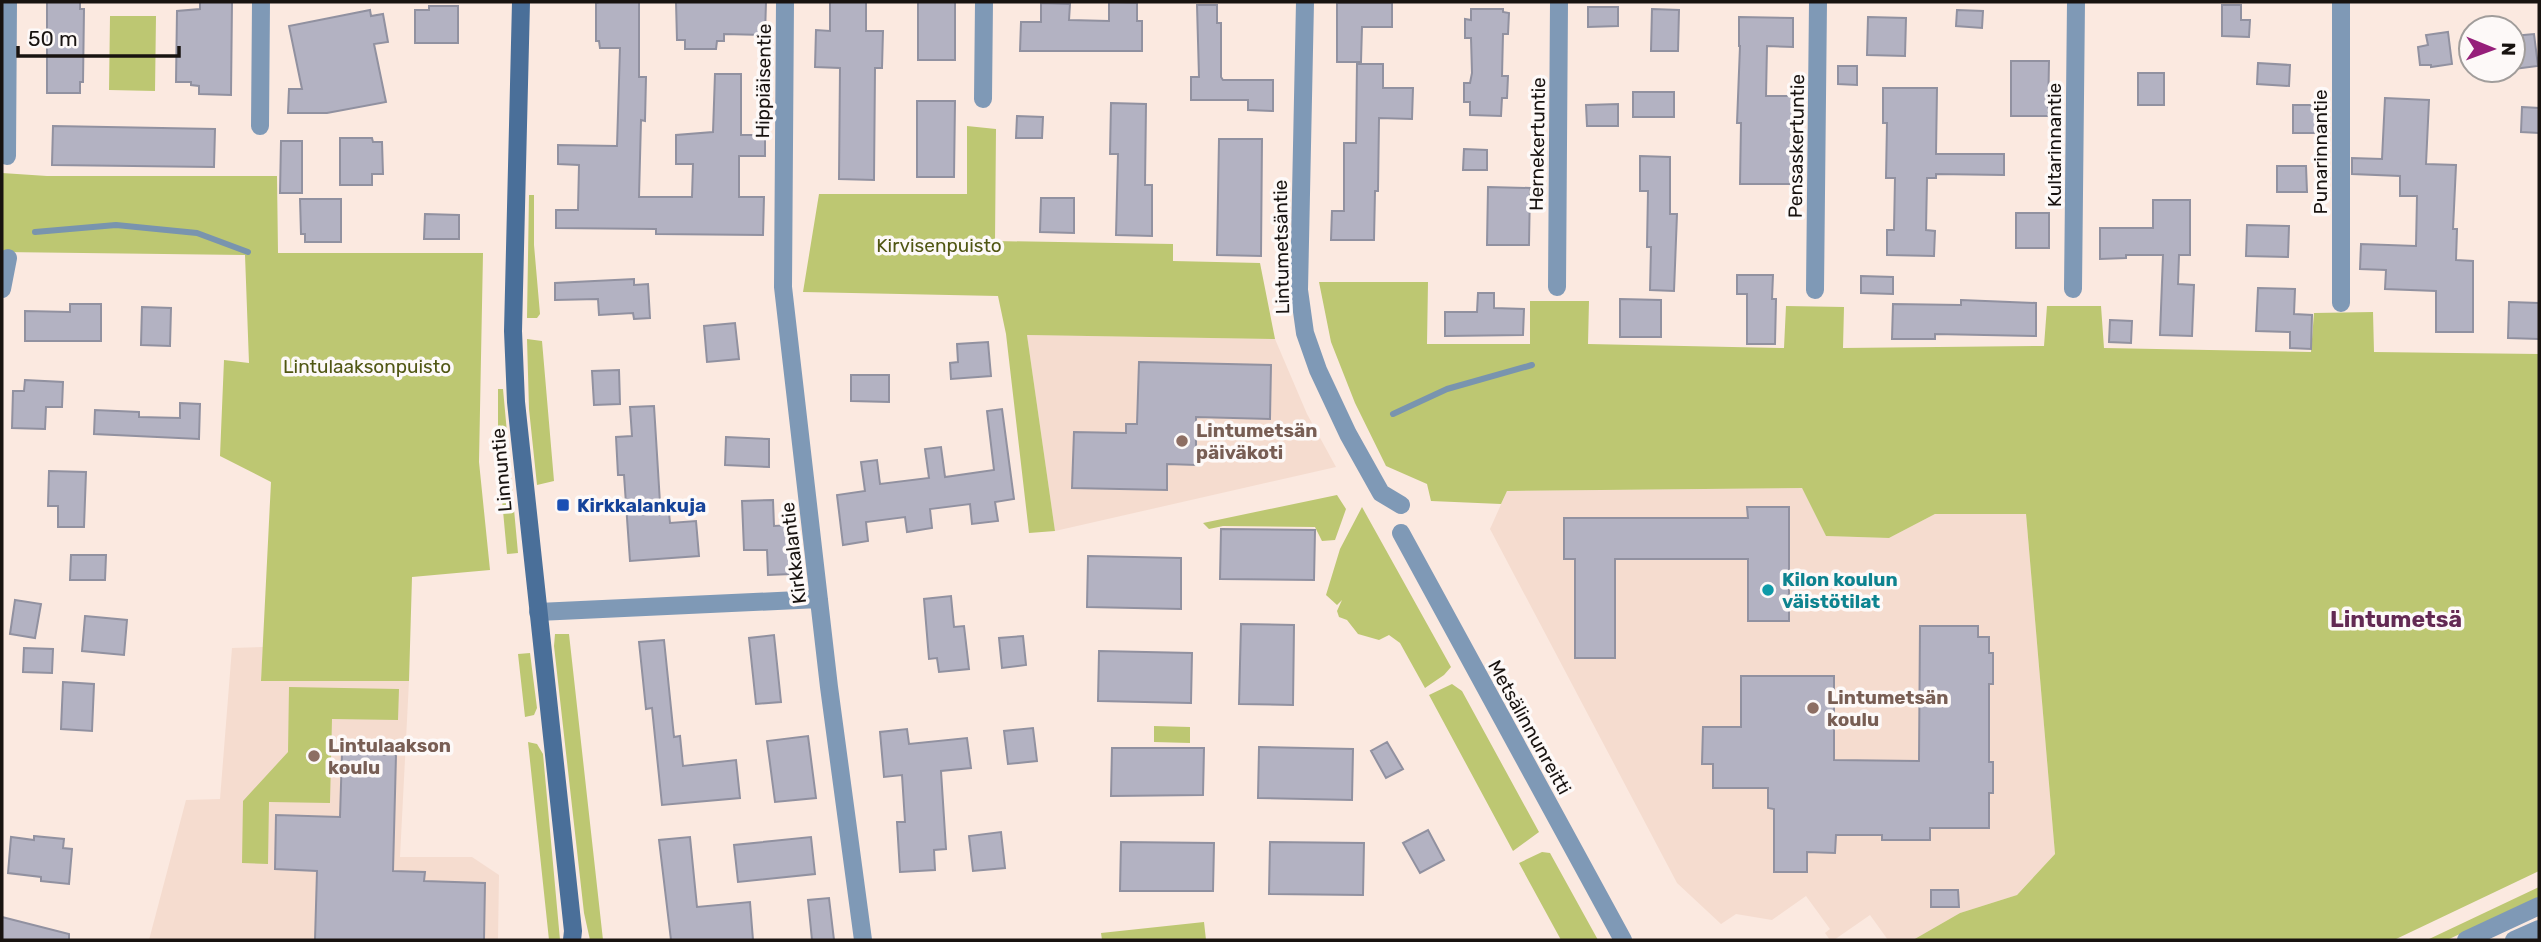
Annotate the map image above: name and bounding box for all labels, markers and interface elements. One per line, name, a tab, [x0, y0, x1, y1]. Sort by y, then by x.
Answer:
scale bar	[18, 14, 178, 58]
north arrow	[2457, 14, 2527, 84]
street label: Hippiäisentie	[751, 23, 776, 139]
text: 50 m	[28, 26, 78, 51]
text: N	[2497, 42, 2520, 56]
street label: Pensaskertuntie	[1784, 74, 1809, 218]
street label: Hernekertuntie	[1525, 77, 1550, 211]
street label: Kultarinnantie	[2043, 83, 2066, 207]
street label: Punarinnantie	[2309, 89, 2332, 215]
street label: Lintumetsäntie	[1269, 179, 1294, 315]
park label: Kirvisenpuisto	[876, 234, 1002, 257]
park label: Lintulaaksonpuisto	[283, 355, 451, 378]
place label: Lintumetsän päiväkoti	[1196, 419, 1317, 464]
street label: Linnuntie	[486, 427, 517, 513]
marker: Lintumetsän päiväkoti	[1174, 433, 1190, 449]
place label: Kirkkalankuja	[577, 494, 706, 517]
marker: Kirkkalankuja	[555, 497, 571, 513]
street label: Kirkkalantie	[776, 501, 811, 605]
place label: Kilon koulun väistötilat	[1782, 568, 1898, 613]
marker: Kilon koulun väistötilat	[1760, 582, 1776, 598]
district label: Lintumetsä	[2330, 605, 2462, 633]
street label: Metsälinnunreitti	[1483, 656, 1576, 799]
place label: Lintumetsän koulu	[1827, 686, 1948, 731]
marker: Lintumetsän koulu	[1805, 700, 1821, 716]
place label: Lintulaakson koulu	[328, 734, 451, 779]
marker: Lintulaakson koulu	[306, 748, 322, 764]

